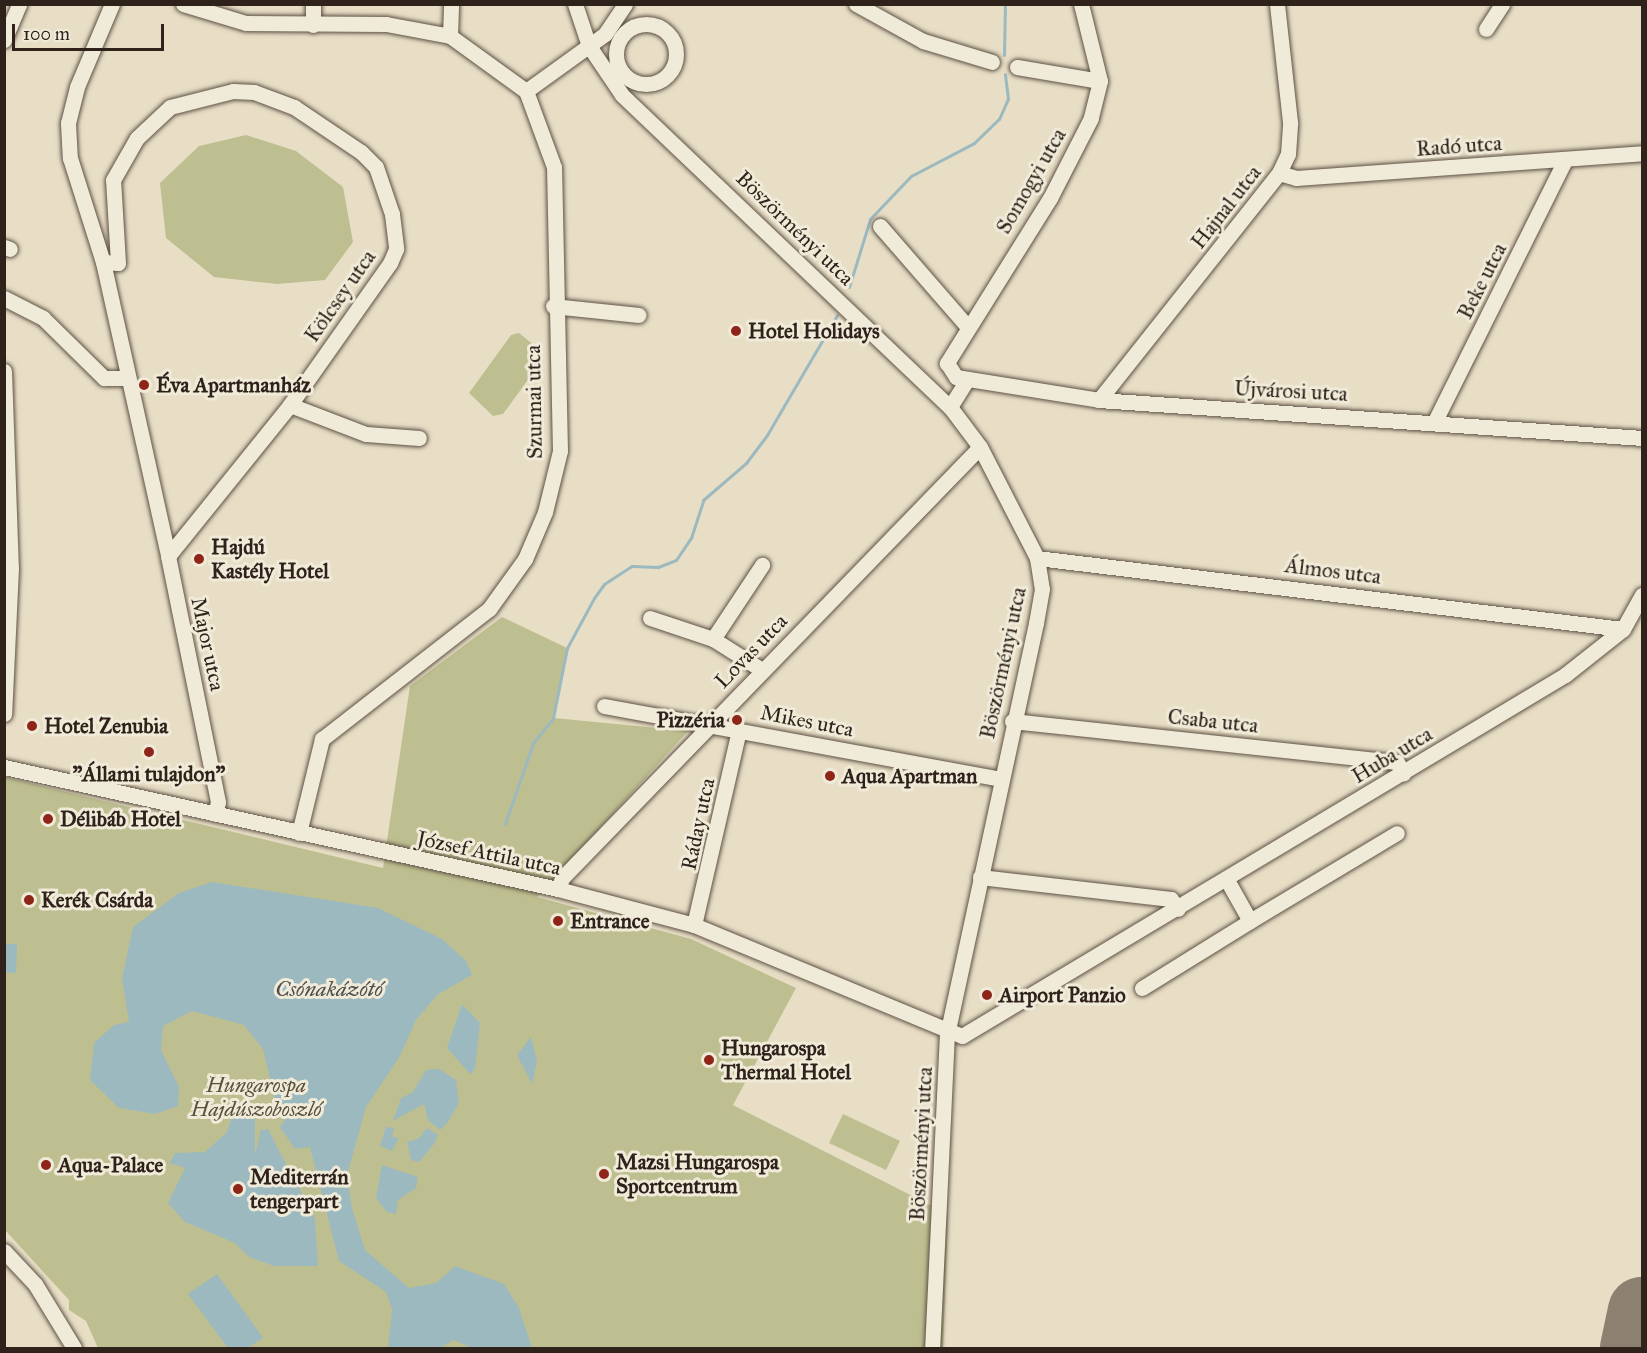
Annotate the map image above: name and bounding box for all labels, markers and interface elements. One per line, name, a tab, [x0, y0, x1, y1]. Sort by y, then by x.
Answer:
scale bar	[15, 12, 166, 50]
text: 100 m	[23, 23, 70, 45]
street label: Somogyi utca	[991, 124, 1071, 238]
street label: Radó utca	[1415, 130, 1503, 162]
street label: Hajnal utca	[1186, 160, 1266, 254]
street label: Böszörményi utca	[731, 165, 859, 291]
street label: Beke utca	[1452, 239, 1512, 323]
street label: Kölcsey utca	[299, 245, 381, 347]
place label: Hotel Holidays	[748, 318, 880, 344]
marker: Hotel Holidays	[729, 324, 743, 338]
street label: Szurmai utca	[520, 345, 548, 459]
place label: Éva Apartmanház	[156, 372, 311, 398]
street label: Újvárosi utca	[1234, 375, 1348, 407]
marker: Éva Apartmanház	[137, 378, 151, 392]
place label: Hajdú Kastély Hotel	[211, 534, 329, 584]
marker: Hajdú Kastély Hotel	[192, 552, 206, 566]
street label: Álmos utca	[1283, 553, 1383, 589]
street label: Böszörményi utca	[975, 585, 1031, 741]
street label: Major utca	[186, 595, 230, 693]
street label: Lovas utca	[709, 609, 793, 693]
street label: Mikes utca	[758, 700, 856, 742]
street label: Csaba utca	[1167, 704, 1259, 738]
place label: Pizzéria	[657, 707, 725, 733]
place label: Hotel Zenubia	[44, 713, 168, 739]
marker: Pizzéria	[730, 713, 744, 727]
marker: Hotel Zenubia	[25, 719, 39, 733]
street label: Huba utca	[1347, 721, 1437, 789]
marker: "Állami tulajdon"	[142, 745, 156, 759]
place label: "Állami tulajdon"	[73, 761, 225, 787]
place label: Aqua Apartman	[842, 763, 977, 789]
marker: Aqua Apartman	[823, 769, 837, 783]
street label: Ráday utca	[676, 776, 720, 872]
place label: Délibáb Hotel	[60, 806, 181, 832]
marker: Délibáb Hotel	[41, 812, 55, 826]
street label: József Attila utca	[415, 825, 563, 881]
place label: Kerék Csárda	[41, 887, 153, 913]
marker: Kerék Csárda	[22, 893, 36, 907]
place label: Entrance	[570, 908, 649, 934]
marker: Entrance	[551, 914, 565, 928]
water label: Csónakázótó	[275, 976, 383, 1002]
place label: Airport Panzio	[999, 982, 1126, 1008]
marker: Airport Panzio	[980, 988, 994, 1002]
place label: Hungarospa Thermal Hotel	[721, 1035, 851, 1085]
marker: Hungarospa Thermal Hotel	[702, 1053, 716, 1067]
street label: Böszörményi utca	[904, 1066, 938, 1222]
park label: Hungarospa Hajdúszoboszló	[191, 1072, 321, 1122]
place label: Mazsi Hungarospa Sportcentrum	[616, 1149, 779, 1199]
place label: Aqua-Palace	[58, 1152, 163, 1178]
marker: Aqua-Palace	[39, 1158, 53, 1172]
place label: Mediterrán tengerpart	[250, 1164, 349, 1214]
marker: Mazsi Hungarospa Sportcentrum	[597, 1167, 611, 1181]
marker: Mediterrán tengerpart	[231, 1182, 245, 1196]

